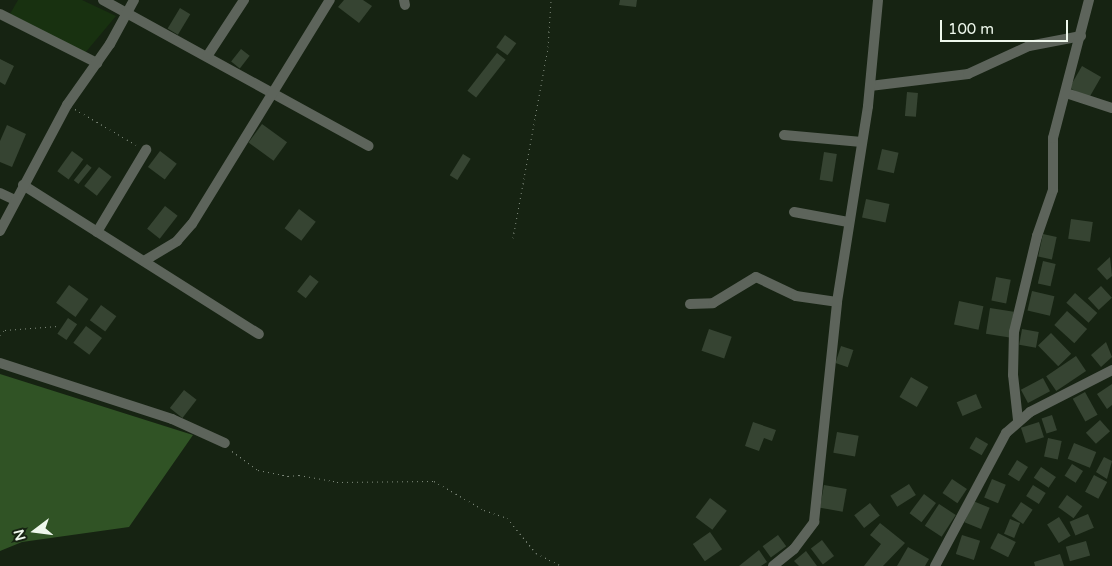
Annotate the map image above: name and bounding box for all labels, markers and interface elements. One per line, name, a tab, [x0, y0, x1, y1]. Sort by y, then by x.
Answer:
scale bar	[942, 10, 1070, 42]
text: 100 m	[948, 20, 994, 38]
north arrow	[10, 506, 60, 556]
text: N	[10, 527, 30, 543]

